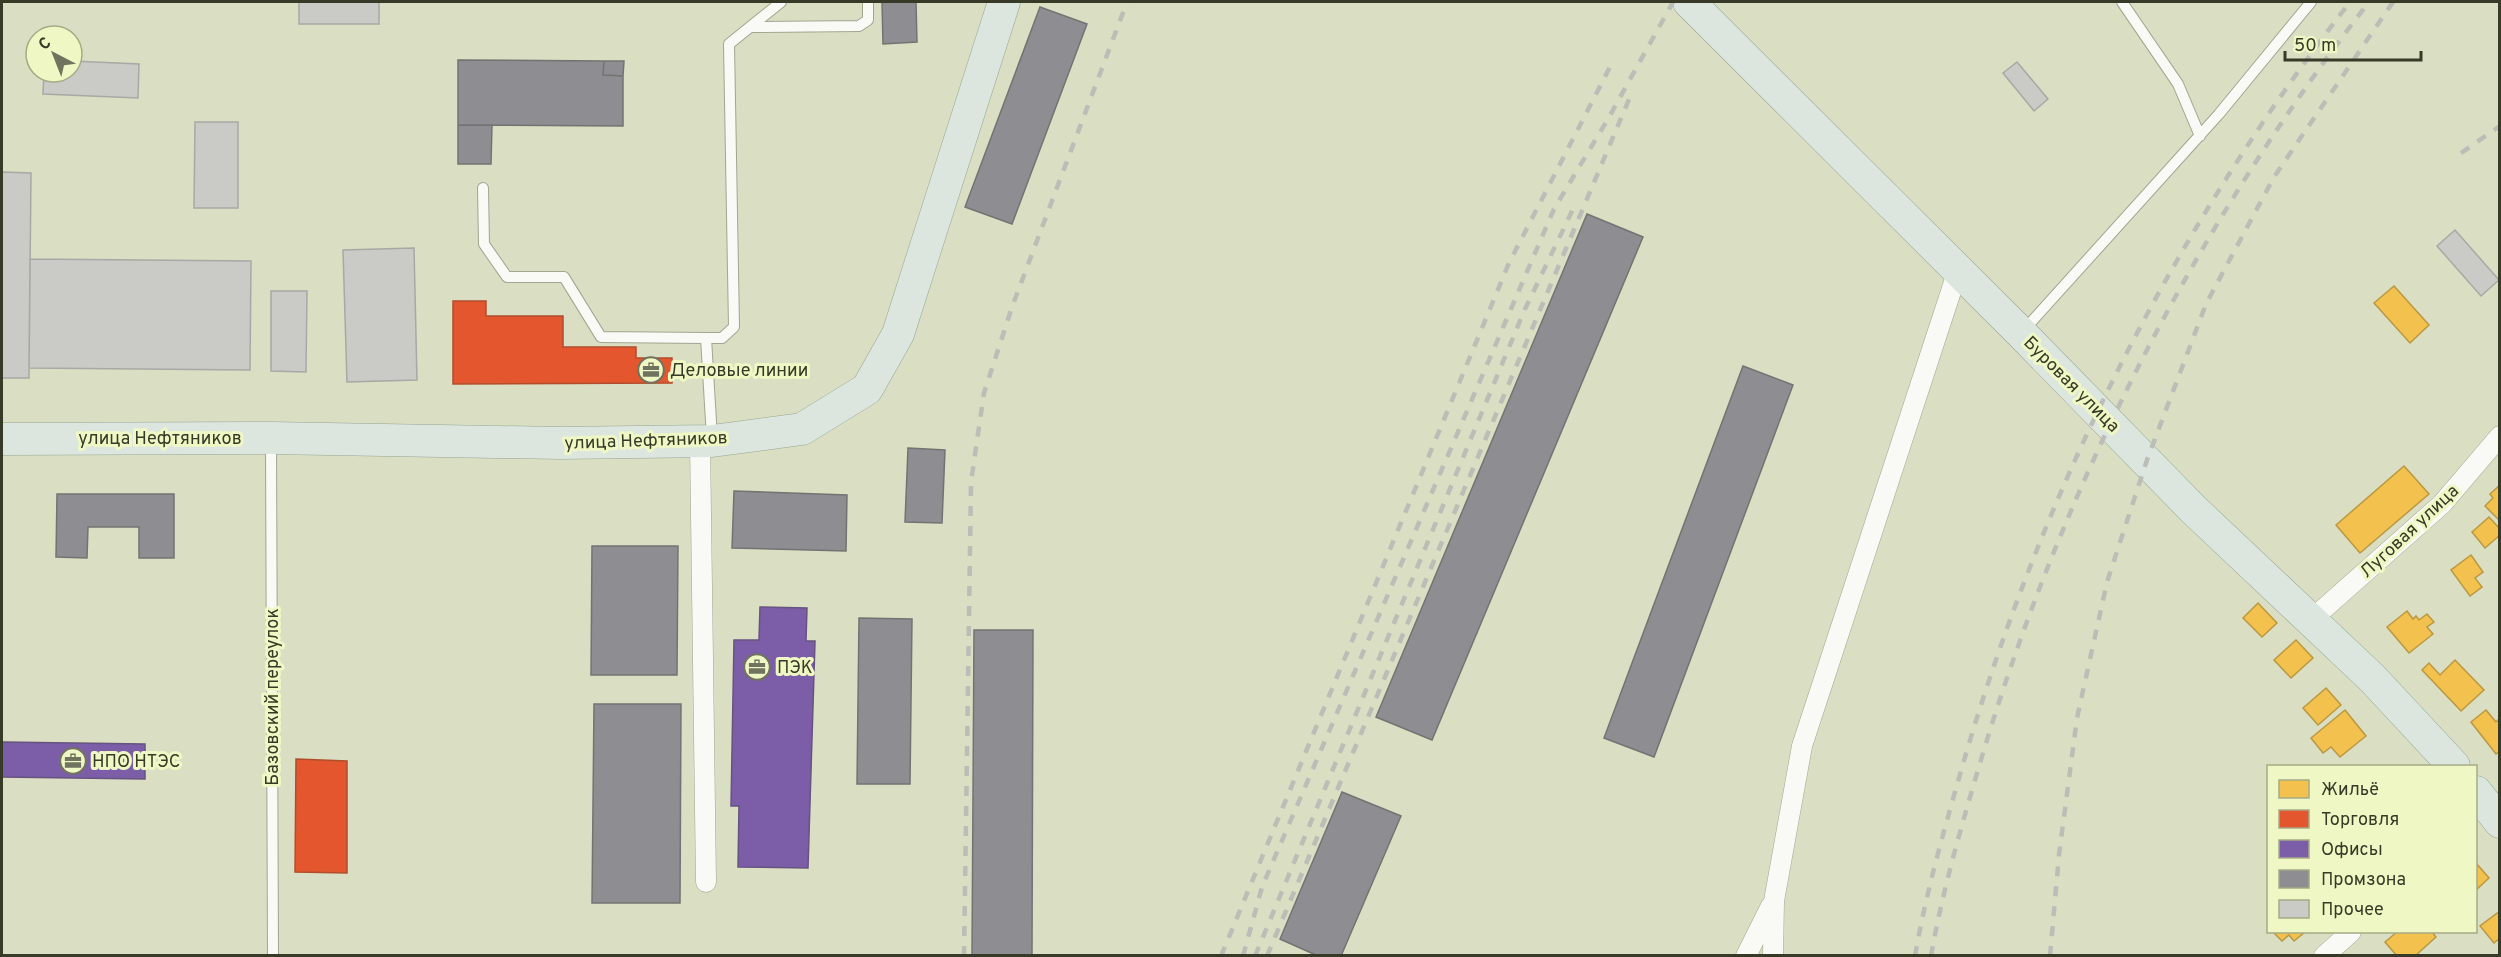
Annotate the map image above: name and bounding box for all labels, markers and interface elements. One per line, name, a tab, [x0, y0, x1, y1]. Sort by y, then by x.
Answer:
north arrow	[24, 24, 84, 84]
scale bar	[2285, 24, 2422, 62]
text: С	[35, 33, 56, 55]
text: 50 m	[2294, 35, 2336, 58]
street label: Буровая улица	[2018, 332, 2124, 438]
office icon: Деловые линии	[636, 355, 666, 385]
place label: Деловые линии	[670, 360, 808, 383]
street label: улица Нефтяников	[564, 427, 728, 456]
street label: улица Нефтяников	[78, 428, 242, 451]
street label: Луговая улица	[2356, 480, 2464, 584]
street label: Базовский переулок	[262, 608, 285, 786]
office icon: ПЭК	[742, 652, 772, 682]
place label: ПЭК	[777, 657, 813, 680]
office icon: НПО НТЭС	[58, 746, 88, 776]
place label: НПО НТЭС	[92, 751, 181, 774]
legend	[2267, 765, 2477, 933]
text: Жильё	[2321, 779, 2379, 802]
text: Торговля	[2321, 809, 2399, 832]
text: Офисы	[2321, 839, 2383, 862]
text: Промзона	[2321, 869, 2406, 892]
text: Прочее	[2321, 899, 2384, 922]

